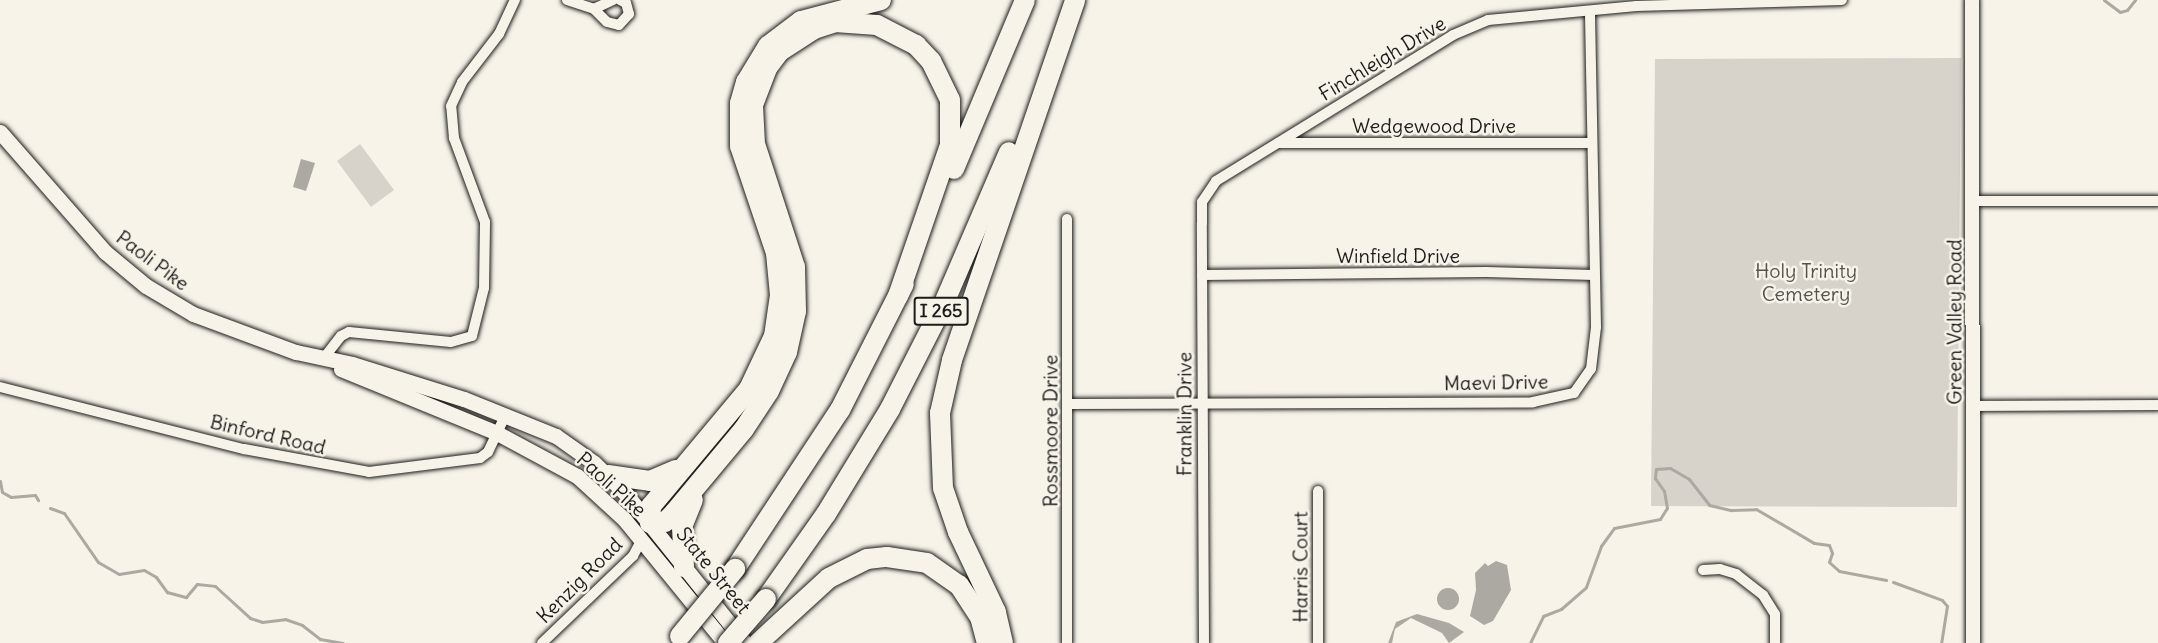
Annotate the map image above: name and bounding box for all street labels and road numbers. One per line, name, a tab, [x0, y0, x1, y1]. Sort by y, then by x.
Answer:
street label: Finchleigh Drive	[1314, 11, 1450, 105]
street label: Wedgewood Drive	[1352, 113, 1516, 137]
street label: Paoli Pike	[112, 225, 194, 295]
street label: Green Valley Road	[1942, 239, 1966, 405]
street label: Winfield Drive	[1336, 243, 1460, 267]
road number: I 265	[912, 296, 970, 326]
street label: Franklin Drive	[1172, 352, 1196, 476]
street label: Rossmoore Drive	[1038, 355, 1062, 507]
street label: Maevi Drive	[1444, 369, 1548, 395]
street label: Binford Road	[208, 409, 328, 459]
street label: Paoli Pike	[572, 447, 652, 521]
street label: Harris Court	[1288, 511, 1312, 623]
street label: State Street	[672, 522, 756, 618]
street label: Kenzig Road	[531, 532, 627, 628]

